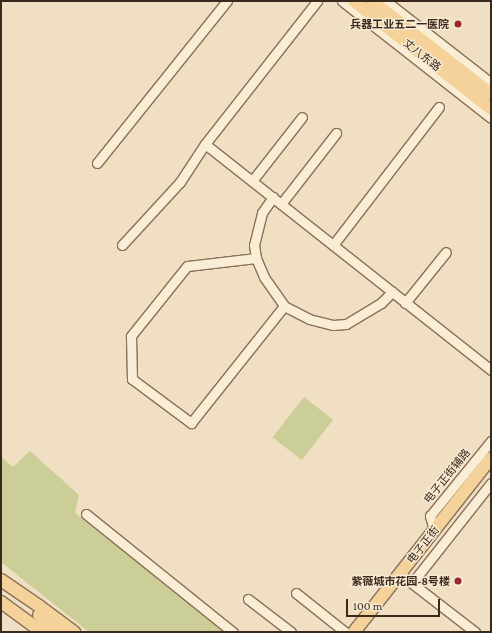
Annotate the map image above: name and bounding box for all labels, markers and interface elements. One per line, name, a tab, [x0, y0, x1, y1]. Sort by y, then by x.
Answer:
place label: 兵器工业五二一医院	[350, 17, 449, 31]
marker: 兵器工业五二一医院	[452, 18, 464, 30]
street label: 丈八东路	[401, 36, 443, 74]
street label: 电子正街辅路	[421, 446, 473, 506]
street label: 电子正街	[404, 524, 442, 566]
place label: 紫薇城市花园-8号楼	[351, 574, 450, 588]
marker: 紫薇城市花园-8号楼	[453, 576, 463, 586]
scale bar	[348, 591, 442, 617]
text: 100 m	[353, 599, 382, 613]

